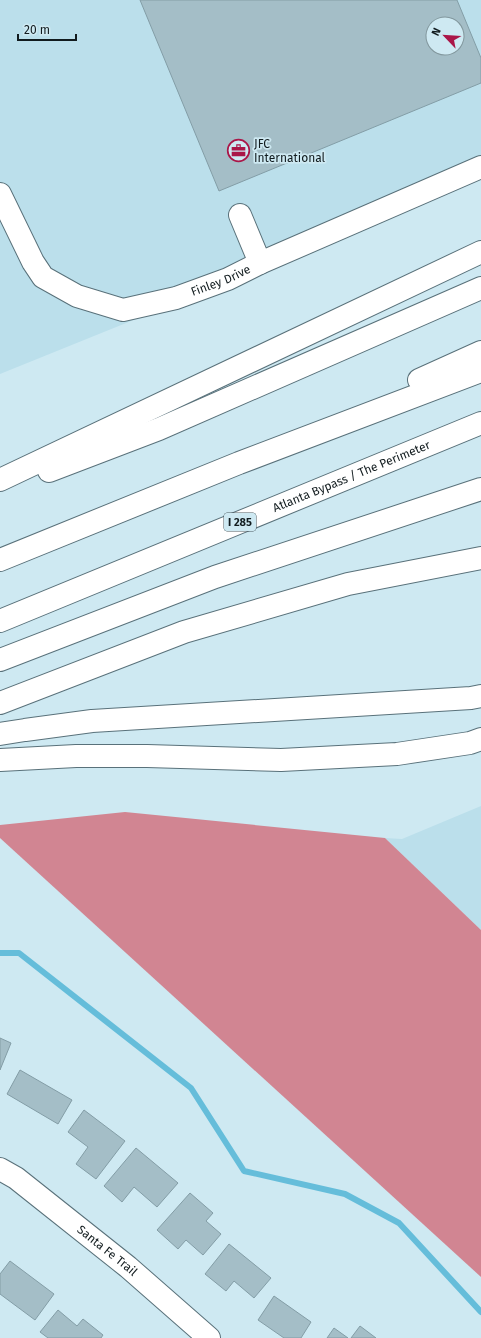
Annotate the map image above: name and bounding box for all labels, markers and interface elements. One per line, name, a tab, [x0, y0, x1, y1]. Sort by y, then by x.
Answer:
scale bar	[18, 16, 76, 42]
north arrow	[425, 16, 465, 56]
text: 20 m	[24, 23, 50, 37]
text: N	[429, 26, 444, 38]
place label: JFC International	[254, 137, 326, 165]
office icon: JFC International	[226, 138, 252, 164]
street label: Finley Drive	[189, 262, 253, 299]
street label: Atlanta Bypass / The Perimeter	[271, 438, 432, 515]
road number: I 285	[224, 513, 256, 531]
street label: Santa Fe Trail	[74, 1222, 140, 1279]

